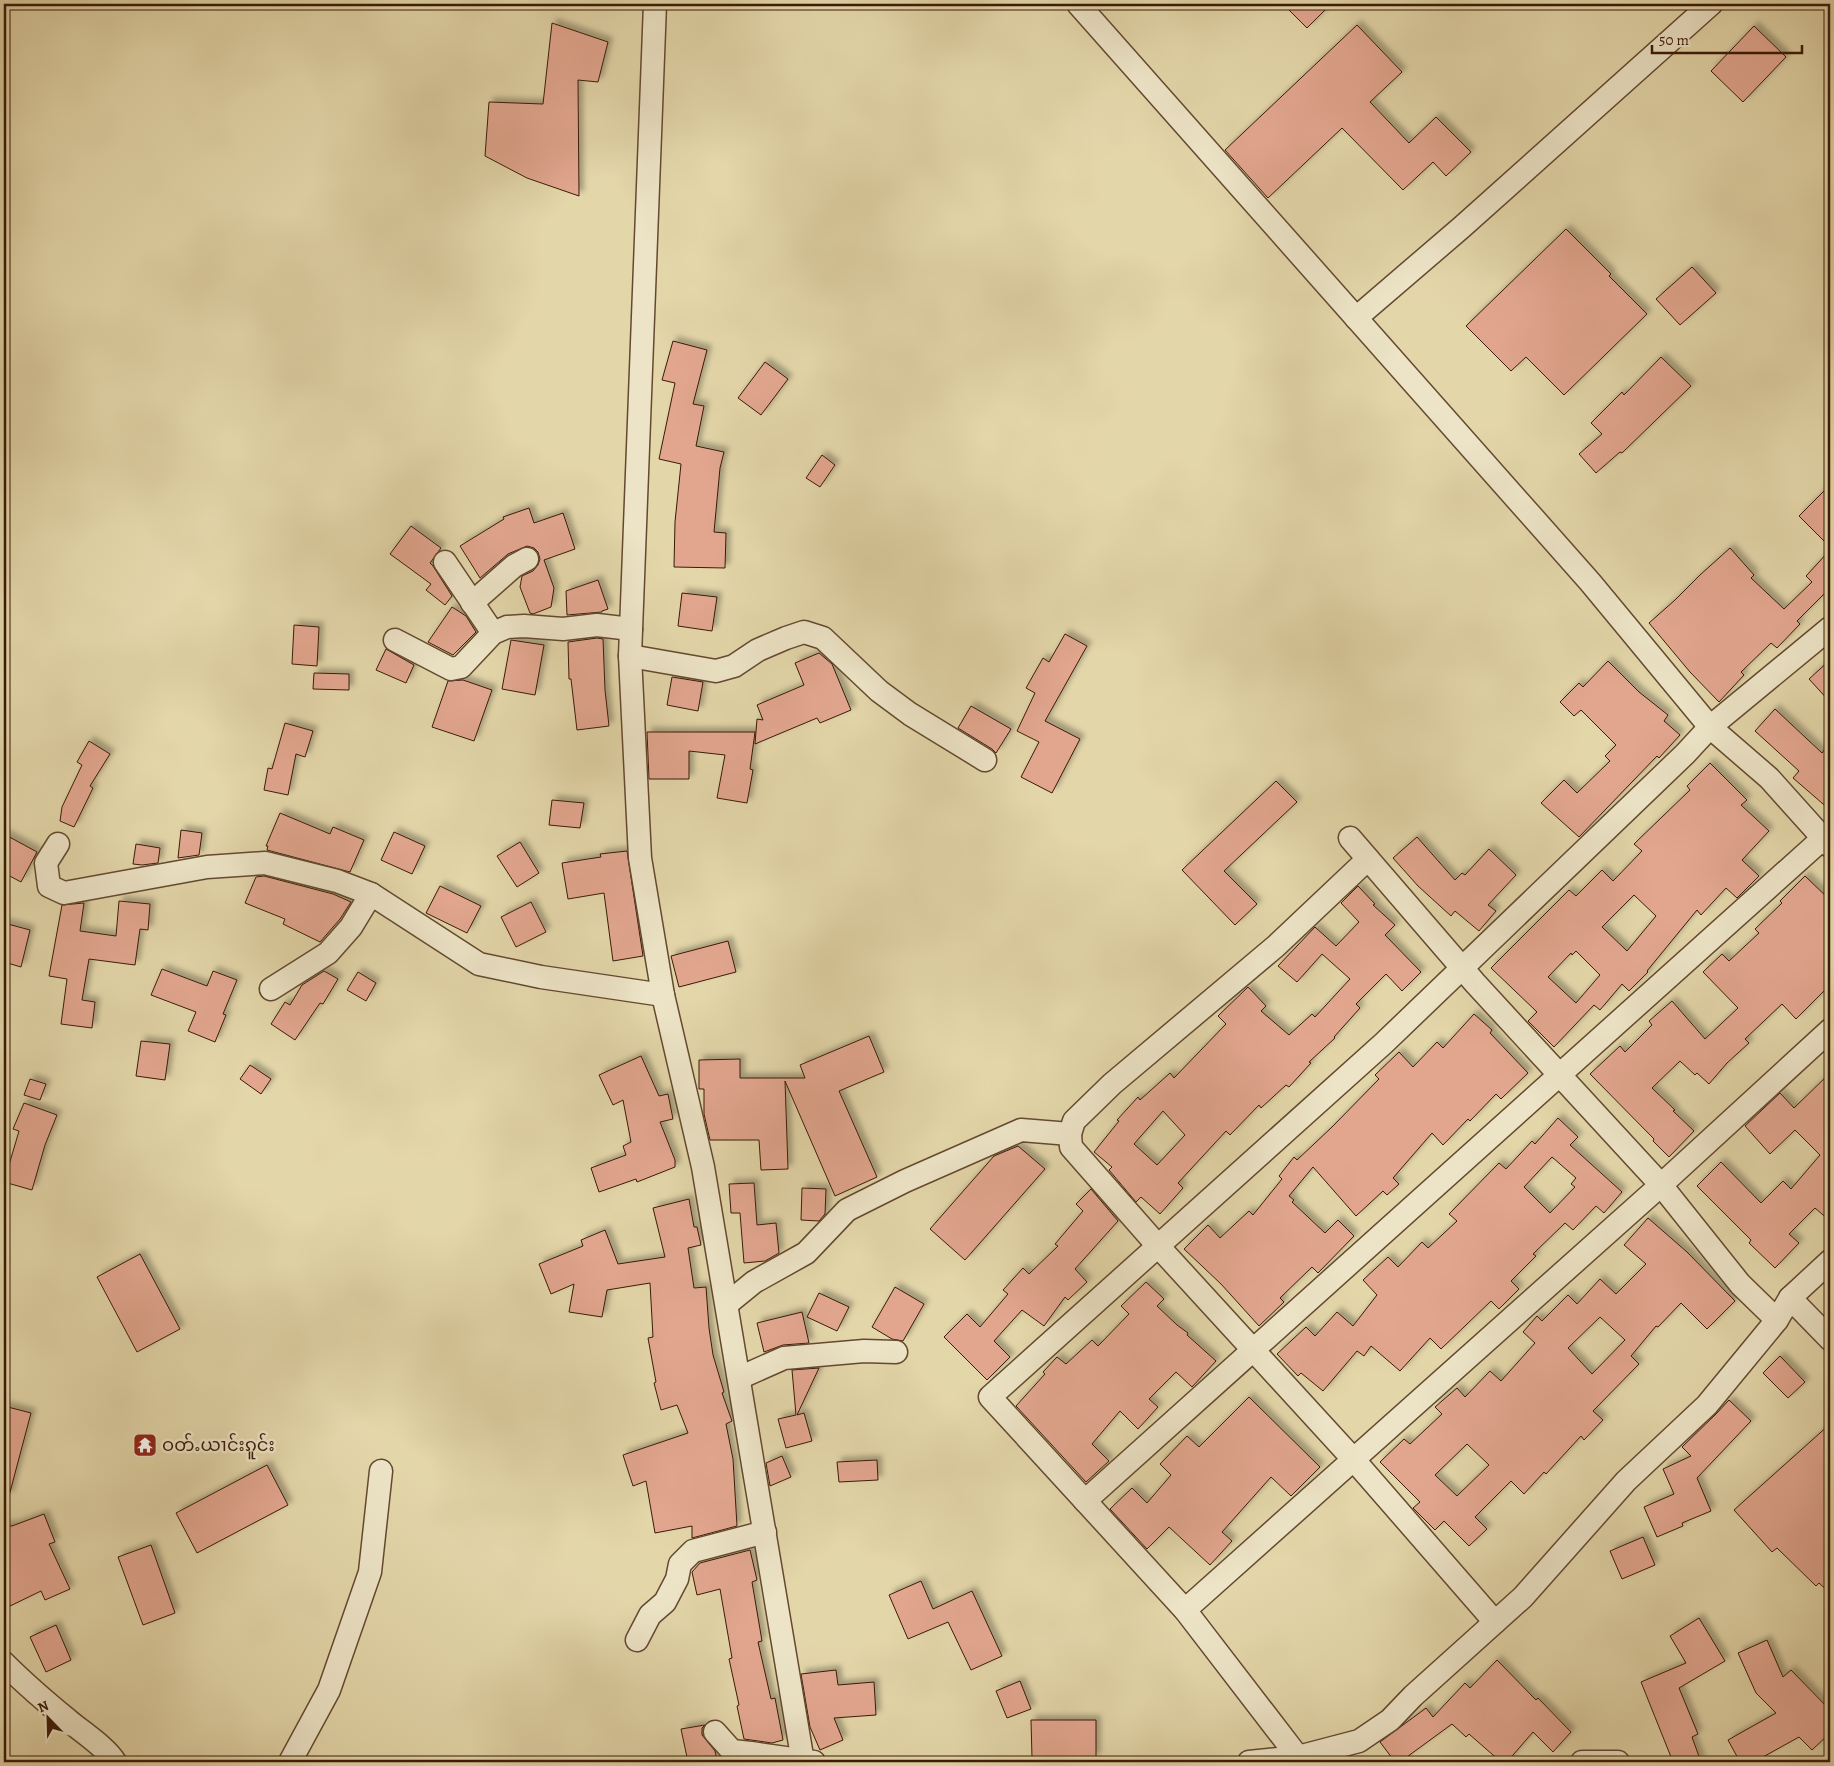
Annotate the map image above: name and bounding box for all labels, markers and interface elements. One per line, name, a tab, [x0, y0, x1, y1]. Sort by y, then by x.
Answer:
scale bar	[1652, 22, 1802, 54]
text: 50 m	[1659, 30, 1689, 50]
temple icon: ဝတ်ႉယၢင်းၵူင်း	[132, 1432, 158, 1458]
place label: ဝတ်ႉယၢင်းၵူင်း	[162, 1432, 275, 1460]
north arrow	[22, 1694, 72, 1744]
text: N	[35, 1696, 52, 1717]

